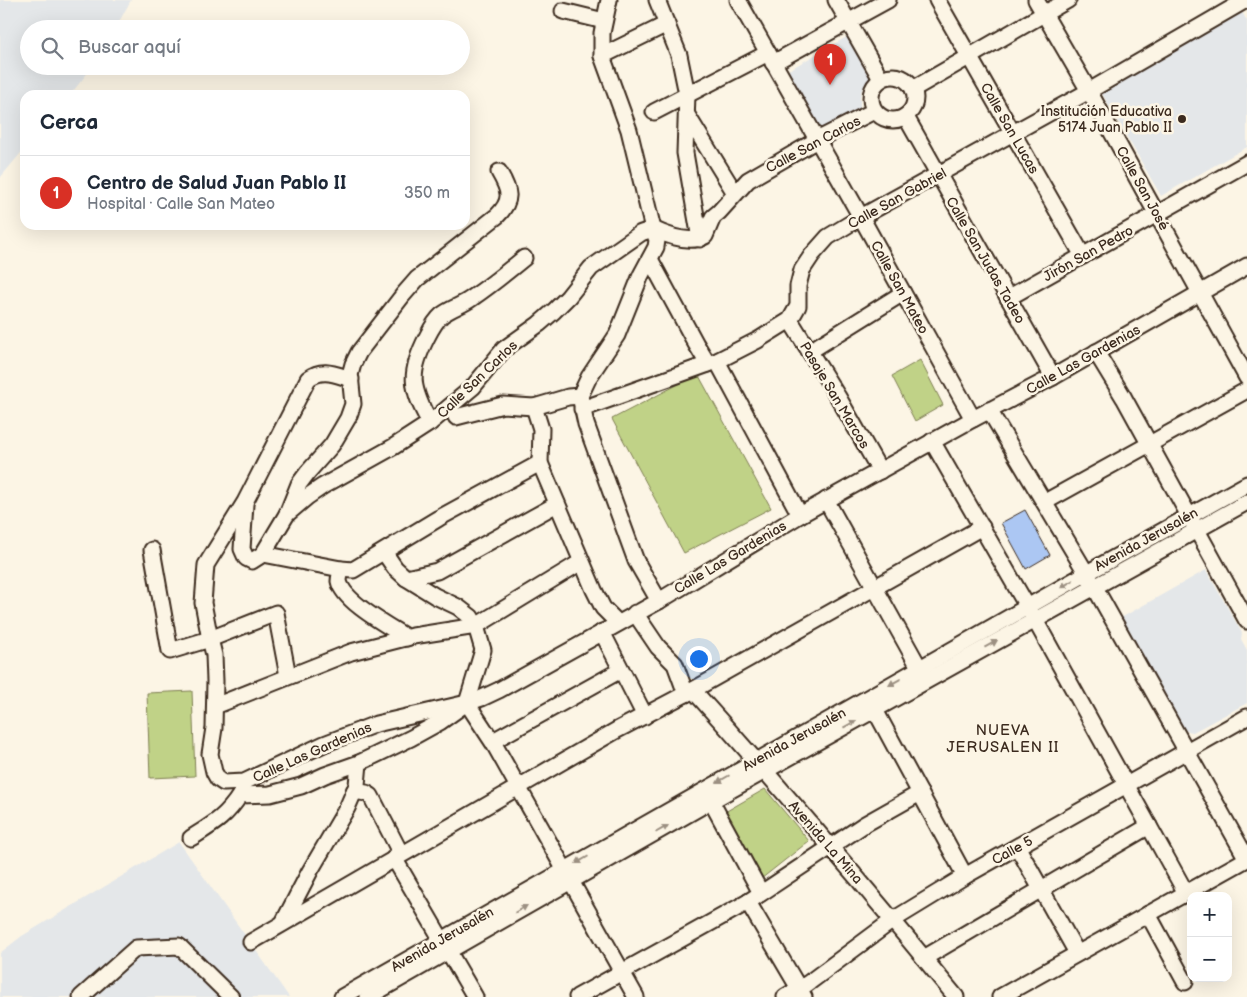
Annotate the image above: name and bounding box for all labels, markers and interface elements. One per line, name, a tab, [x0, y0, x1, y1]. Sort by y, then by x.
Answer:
search box	[20, 20, 470, 75]
icon: search	[38, 34, 66, 62]
text: Buscar aquí	[78, 36, 181, 59]
pin: 1	[814, 44, 846, 85]
street label: Calle San Lucas	[977, 80, 1042, 177]
place label: Institución Educativa 5174 Juan Pablo II	[1041, 103, 1172, 136]
text: Cerca	[40, 110, 98, 135]
street label: Calle San Carlos	[763, 112, 864, 177]
marker: Institución Educativa 5174 Juan Pablo II	[1176, 113, 1188, 125]
street label: Calle San José	[1112, 143, 1173, 234]
street label: Calle San Gabriel	[845, 164, 949, 233]
text: Centro de Salud Juan Pablo II	[87, 172, 347, 195]
text: 1	[53, 184, 59, 203]
text: 350 m	[404, 184, 450, 203]
street label: Calle San Judas Tadeo	[942, 194, 1029, 327]
text: Hospital · Calle San Mateo	[87, 195, 275, 214]
street label: Jirón San Pedro	[1040, 222, 1136, 285]
street label: Calle San Mateo	[867, 238, 932, 337]
street label: Calle Las Gardenias	[1023, 321, 1143, 398]
street label: Calle San Carlos	[434, 337, 521, 422]
street label: Pasaje San Marcos	[796, 339, 873, 452]
street label: Avenida Jerusalén	[1092, 504, 1201, 575]
street label: Calle Las Gardenias	[671, 517, 790, 598]
one-way arrow	[1061, 580, 1074, 589]
one-way arrow	[985, 640, 998, 649]
your location	[686, 646, 712, 672]
one-way arrow	[888, 678, 903, 686]
street label: Avenida Jerusalén	[740, 704, 849, 775]
street label: Calle Las Gardenias	[250, 719, 374, 786]
one-way arrow	[842, 720, 857, 728]
district label: NUEVA JERUSALEN II	[946, 721, 1060, 757]
one-way arrow	[716, 775, 731, 783]
street label: Avenida La Mina	[785, 797, 866, 887]
one-way arrow	[655, 824, 669, 833]
street label: Calle 5	[989, 832, 1036, 869]
one-way arrow	[576, 855, 589, 864]
map controls	[1187, 892, 1232, 982]
button: +	[1187, 892, 1232, 937]
street label: Avenida Jerusalén	[388, 903, 497, 976]
one-way arrow	[513, 905, 528, 913]
button: −	[1187, 937, 1232, 982]

